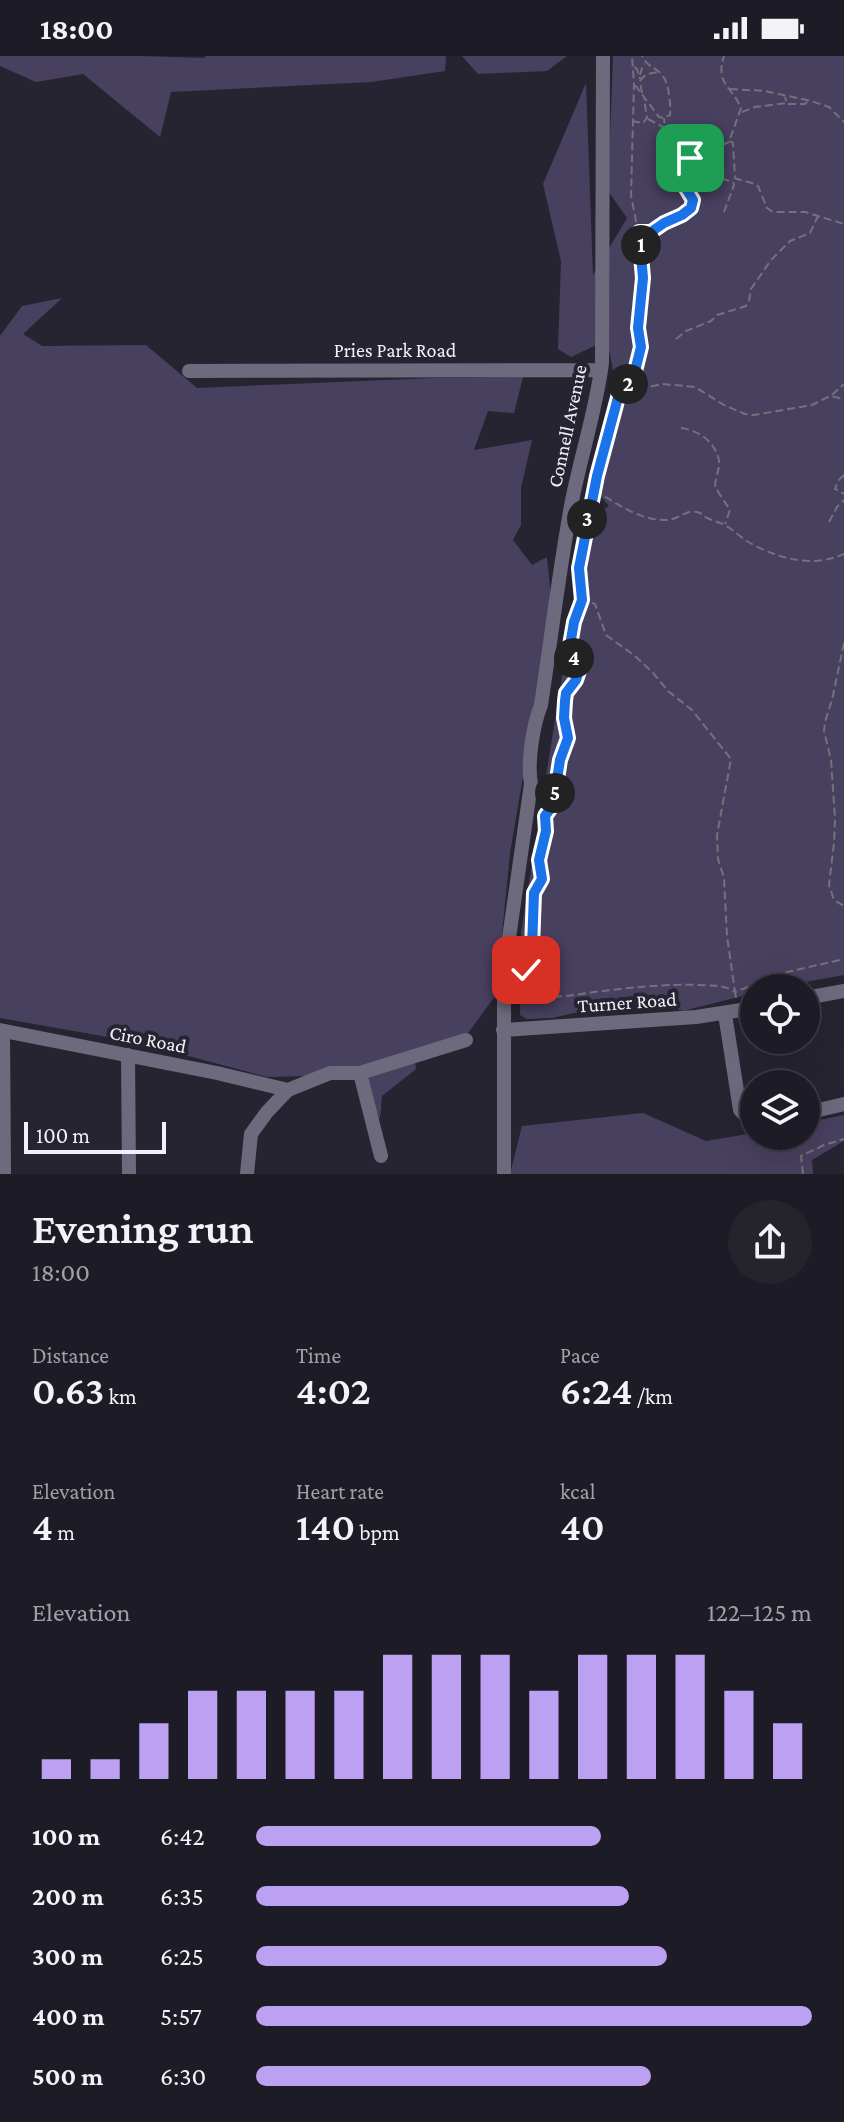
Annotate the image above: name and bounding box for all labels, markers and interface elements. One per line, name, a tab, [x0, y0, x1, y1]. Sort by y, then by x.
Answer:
text: 18:00	[40, 12, 113, 45]
pin	[656, 124, 724, 192]
icon: arrive	[668, 136, 712, 180]
pin: 1	[621, 225, 661, 265]
text: 1	[637, 232, 645, 257]
street label: Pries Park Road	[334, 339, 457, 361]
street label: Connell Avenue	[543, 362, 591, 489]
pin: 2	[608, 364, 648, 404]
text: 2	[622, 371, 634, 396]
pin: 3	[567, 499, 607, 539]
text: 3	[582, 506, 592, 531]
pin: 4	[554, 638, 594, 678]
text: 4	[568, 645, 580, 670]
pin: 5	[535, 773, 575, 813]
text: 5	[550, 780, 560, 805]
pin	[492, 936, 560, 1004]
icon: check	[504, 948, 548, 992]
map controls	[740, 974, 820, 1150]
button: locate	[740, 974, 820, 1054]
street label: Turner Road	[577, 988, 678, 1016]
street label: Ciro Road	[108, 1021, 189, 1057]
button: layers	[740, 1070, 820, 1150]
scale bar	[24, 1118, 166, 1154]
text: 100 m	[36, 1123, 90, 1148]
button: share	[728, 1200, 812, 1284]
text: Evening run	[32, 1204, 254, 1252]
text: 18:00	[32, 1258, 90, 1287]
text: Distance	[32, 1343, 109, 1368]
text: Time	[296, 1343, 341, 1368]
text: Pace	[560, 1343, 600, 1368]
text: 0.63	[32, 1368, 104, 1413]
text: 4:02	[296, 1368, 371, 1413]
text: 6:24	[560, 1368, 633, 1413]
text: km	[104, 1384, 137, 1409]
text: /km	[633, 1384, 673, 1409]
text: Elevation	[32, 1479, 115, 1504]
text: Heart rate	[296, 1479, 384, 1504]
text: kcal	[560, 1479, 595, 1504]
text: 4	[32, 1504, 53, 1549]
text: 140	[296, 1504, 355, 1549]
text: 40	[560, 1504, 605, 1549]
text: m	[53, 1520, 75, 1545]
text: bpm	[355, 1520, 400, 1545]
text: Elevation	[32, 1598, 130, 1627]
text: 122–125 m	[707, 1598, 812, 1627]
text: 100 m	[32, 1822, 100, 1851]
text: 6:42	[160, 1822, 205, 1851]
text: 200 m	[32, 1882, 104, 1911]
text: 6:35	[160, 1882, 204, 1911]
text: 300 m	[32, 1942, 103, 1971]
text: 6:25	[160, 1942, 204, 1971]
text: 400 m	[32, 2002, 105, 2031]
text: 5:57	[160, 2002, 202, 2031]
text: 500 m	[32, 2062, 103, 2091]
text: 6:30	[160, 2062, 206, 2091]

